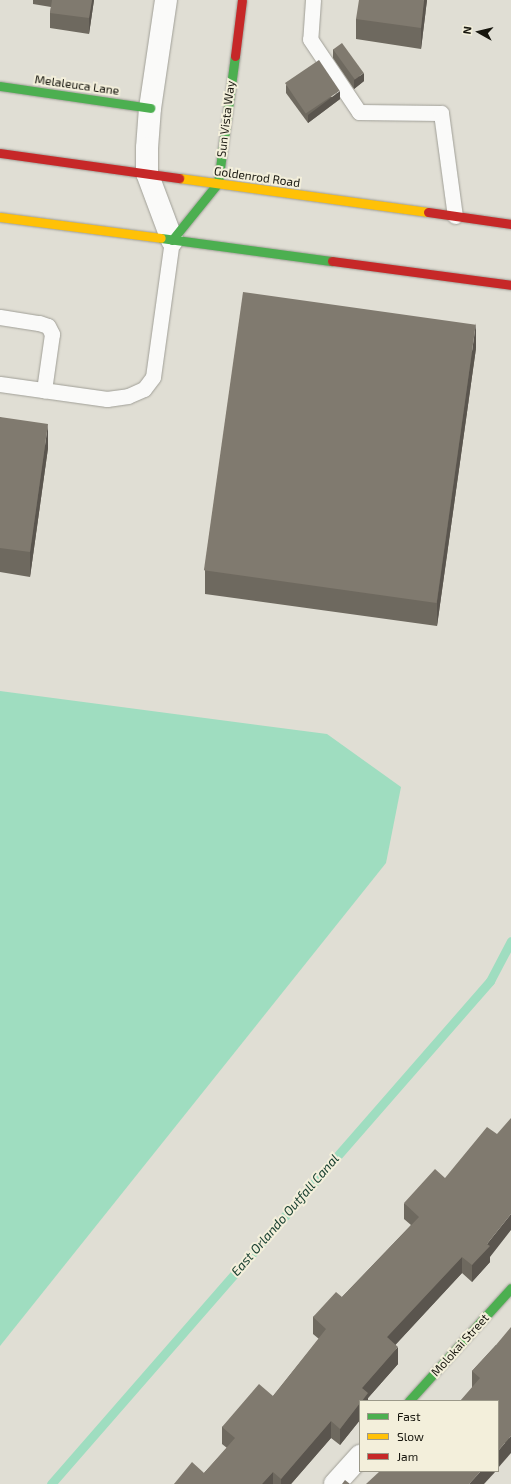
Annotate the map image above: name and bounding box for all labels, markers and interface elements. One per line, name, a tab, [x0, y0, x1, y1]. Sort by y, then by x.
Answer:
north arrow	[459, 12, 499, 52]
text: N	[460, 25, 474, 35]
street label: Melaleuca Lane	[34, 72, 120, 98]
street label: Sun Vista Way	[214, 80, 238, 158]
street label: Goldenrod Road	[213, 164, 301, 190]
water label: East Orlando Outfall Canal	[228, 1151, 342, 1279]
street label: Molokai Street	[428, 1311, 492, 1379]
legend	[359, 1400, 499, 1472]
text: Fast	[397, 1409, 420, 1423]
text: Slow	[397, 1429, 424, 1443]
text: Jam	[397, 1449, 418, 1463]

